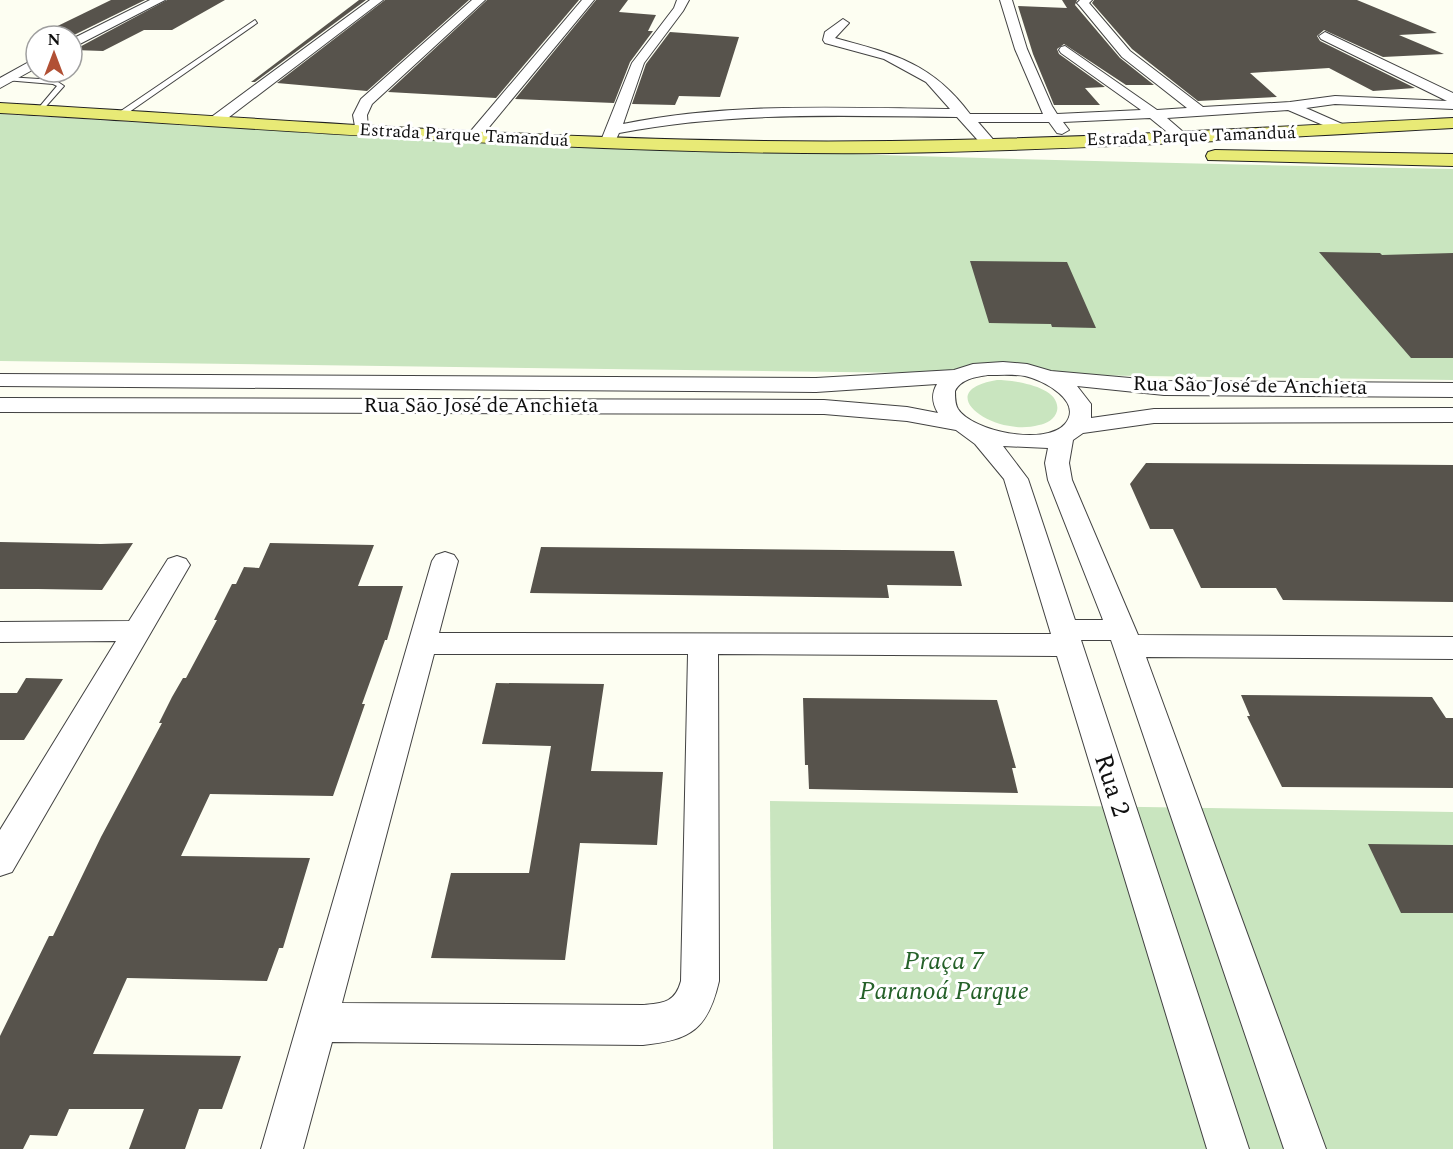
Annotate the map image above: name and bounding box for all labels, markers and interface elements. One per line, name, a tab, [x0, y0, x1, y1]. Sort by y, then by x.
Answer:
north arrow	[24, 24, 84, 84]
text: N	[47, 28, 61, 52]
street label: Estrada Parque Tamanduá	[359, 116, 570, 154]
street label: Estrada Parque Tamanduá	[1086, 119, 1296, 153]
street label: Rua São José de Anchieta	[1132, 368, 1368, 404]
street label: Rua São José de Anchieta	[364, 390, 599, 422]
street label: Rua 2	[1083, 748, 1141, 822]
park label: Praça 7 Paranoá Parque	[859, 941, 1029, 1011]

